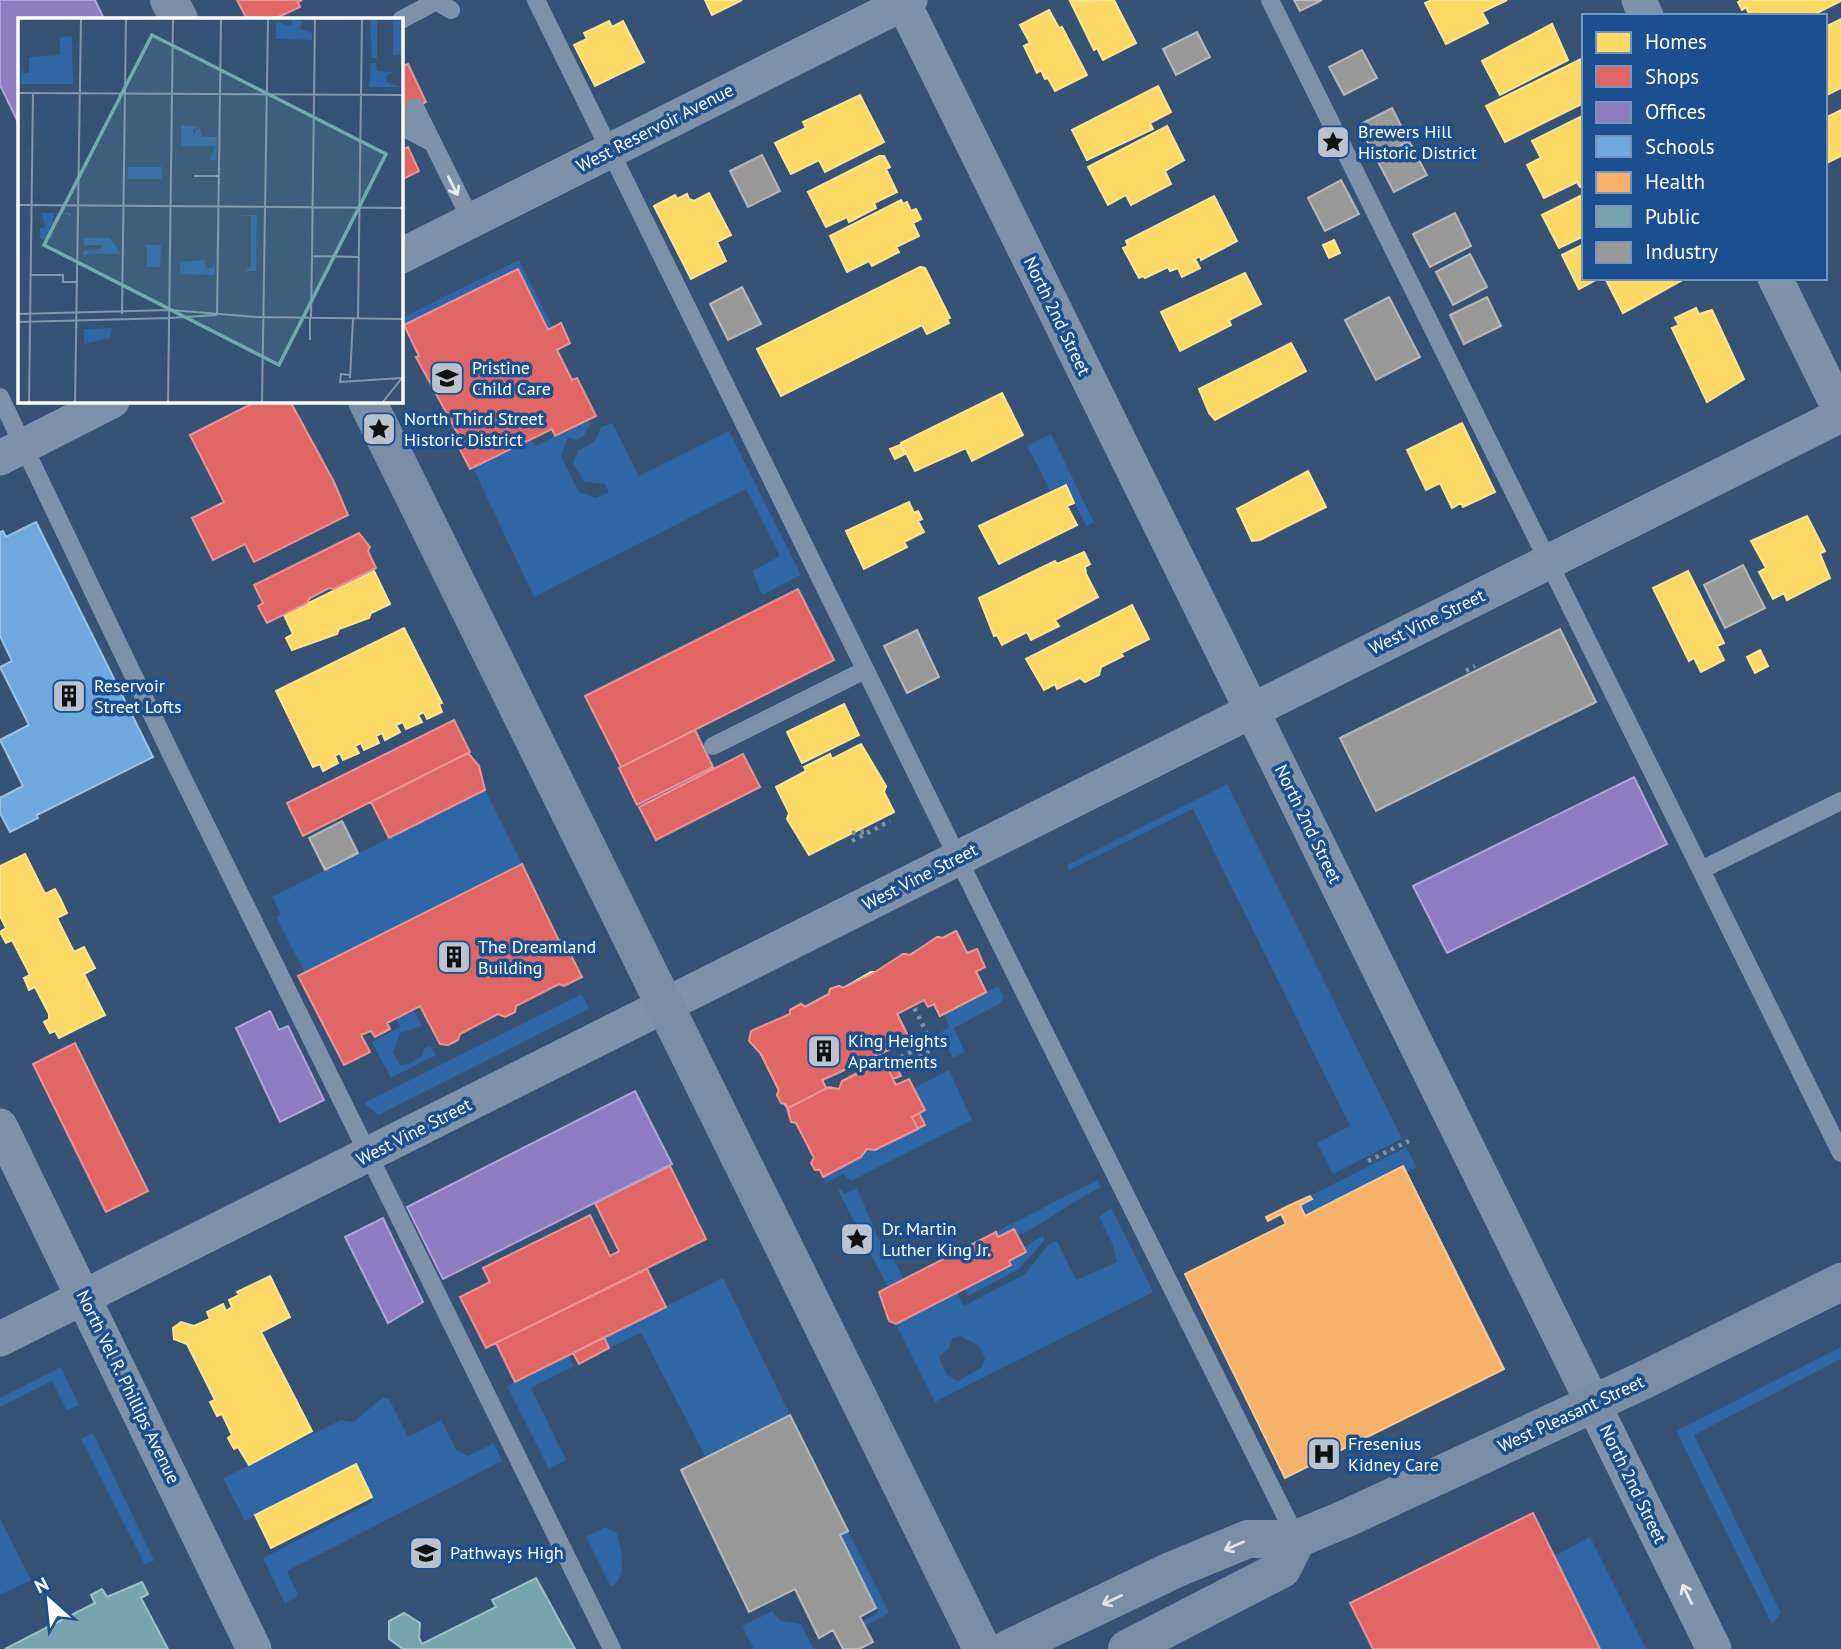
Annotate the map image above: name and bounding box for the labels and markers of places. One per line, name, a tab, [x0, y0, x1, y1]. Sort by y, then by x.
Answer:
place label: Brewers Hill Historic District	[1358, 120, 1477, 164]
place icon: Brewers Hill Historic District	[1314, 123, 1352, 161]
place label: Pristine Child Care	[472, 356, 551, 400]
school or university icon: Pristine Child Care	[428, 359, 466, 397]
place label: North Third Street Historic District	[404, 407, 544, 451]
place icon: North Third Street Historic District	[360, 410, 398, 448]
place label: Reservoir Street Lofts	[94, 674, 182, 718]
building icon: Reservoir Street Lofts	[50, 677, 88, 715]
place label: The Dreamland Building	[478, 935, 596, 979]
building icon: The Dreamland Building	[435, 938, 473, 976]
place label: King Heights Apartments	[848, 1029, 947, 1073]
building icon: King Heights Apartments	[805, 1032, 843, 1070]
place label: Dr. Martin Luther King Jr.	[882, 1217, 991, 1261]
place icon: Dr. Martin Luther King Jr.	[838, 1220, 876, 1258]
place label: Fresenius Kidney Care	[1348, 1432, 1439, 1476]
hospital icon: Fresenius Kidney Care	[1305, 1435, 1343, 1473]
school or university icon: Pathways High	[407, 1534, 445, 1572]
place label: Pathways High	[450, 1541, 564, 1564]

